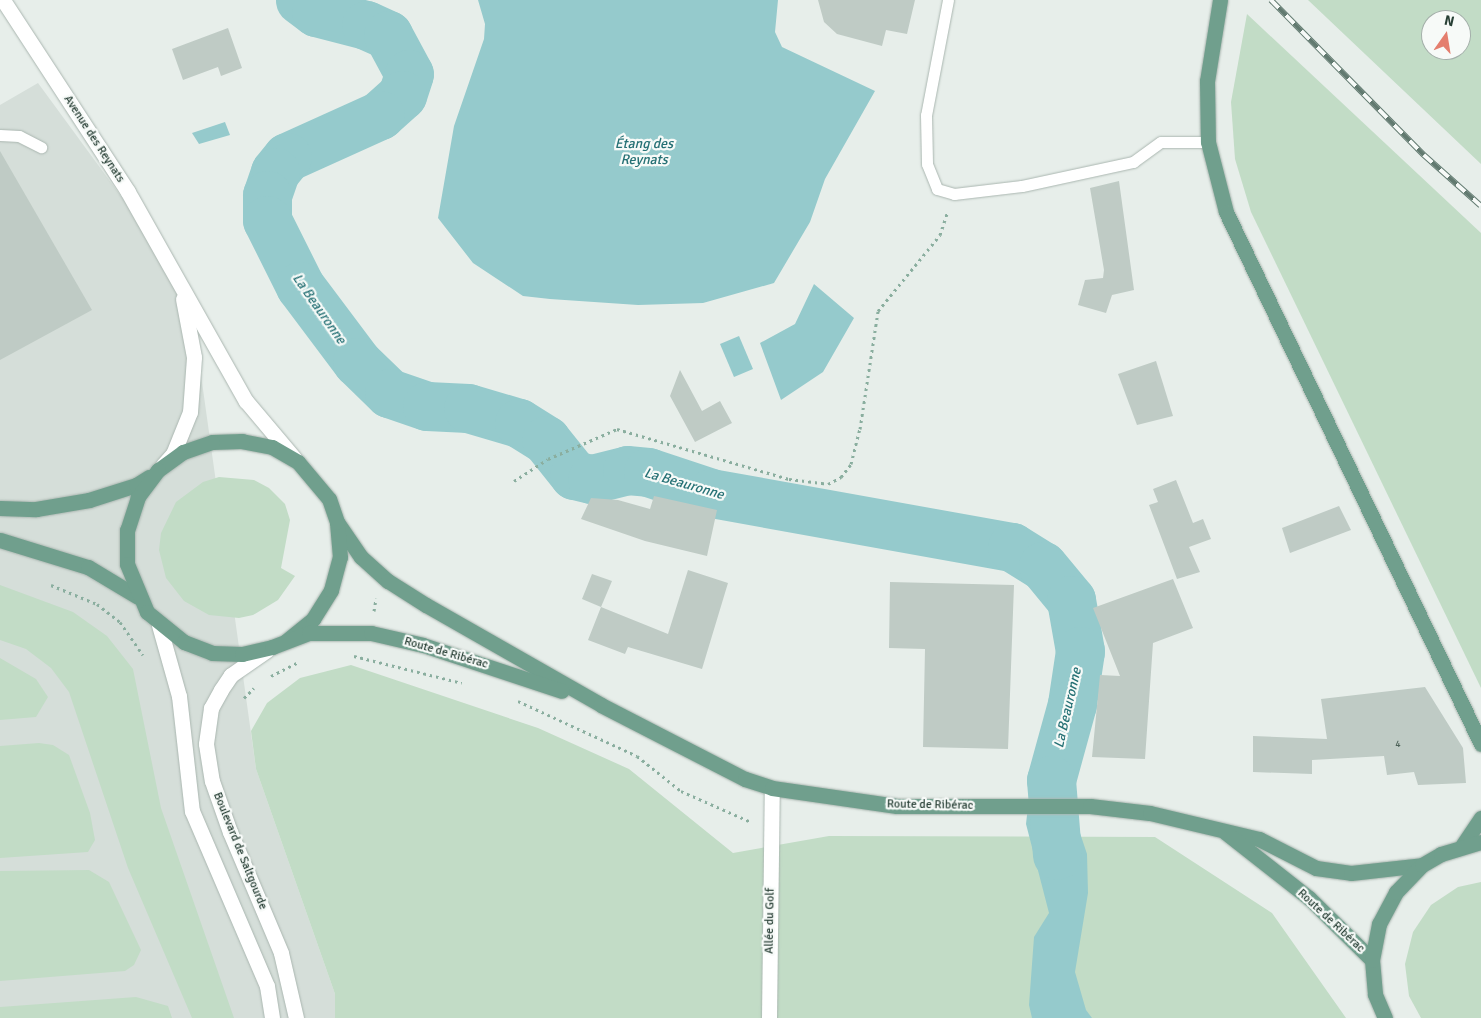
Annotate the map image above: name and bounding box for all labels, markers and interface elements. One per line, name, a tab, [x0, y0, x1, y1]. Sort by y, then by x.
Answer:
north arrow	[1421, 10, 1471, 60]
text: N	[1443, 11, 1456, 30]
street label: Avenue des Reynats	[60, 93, 128, 185]
water label: Étang des Reynats	[615, 136, 673, 168]
water label: La Beauronne	[289, 271, 349, 347]
water label: La Beauronne	[642, 465, 726, 503]
street label: Route de Ribérac	[402, 634, 490, 672]
water label: La Beauronne	[1051, 666, 1085, 750]
house number: 4	[1395, 739, 1401, 751]
street label: Boulevard de Saltgourde	[210, 790, 270, 912]
street label: Route de Ribérac	[887, 797, 973, 813]
street label: Route de Ribérac	[1294, 886, 1368, 956]
street label: Allée du Golf	[762, 888, 778, 954]

